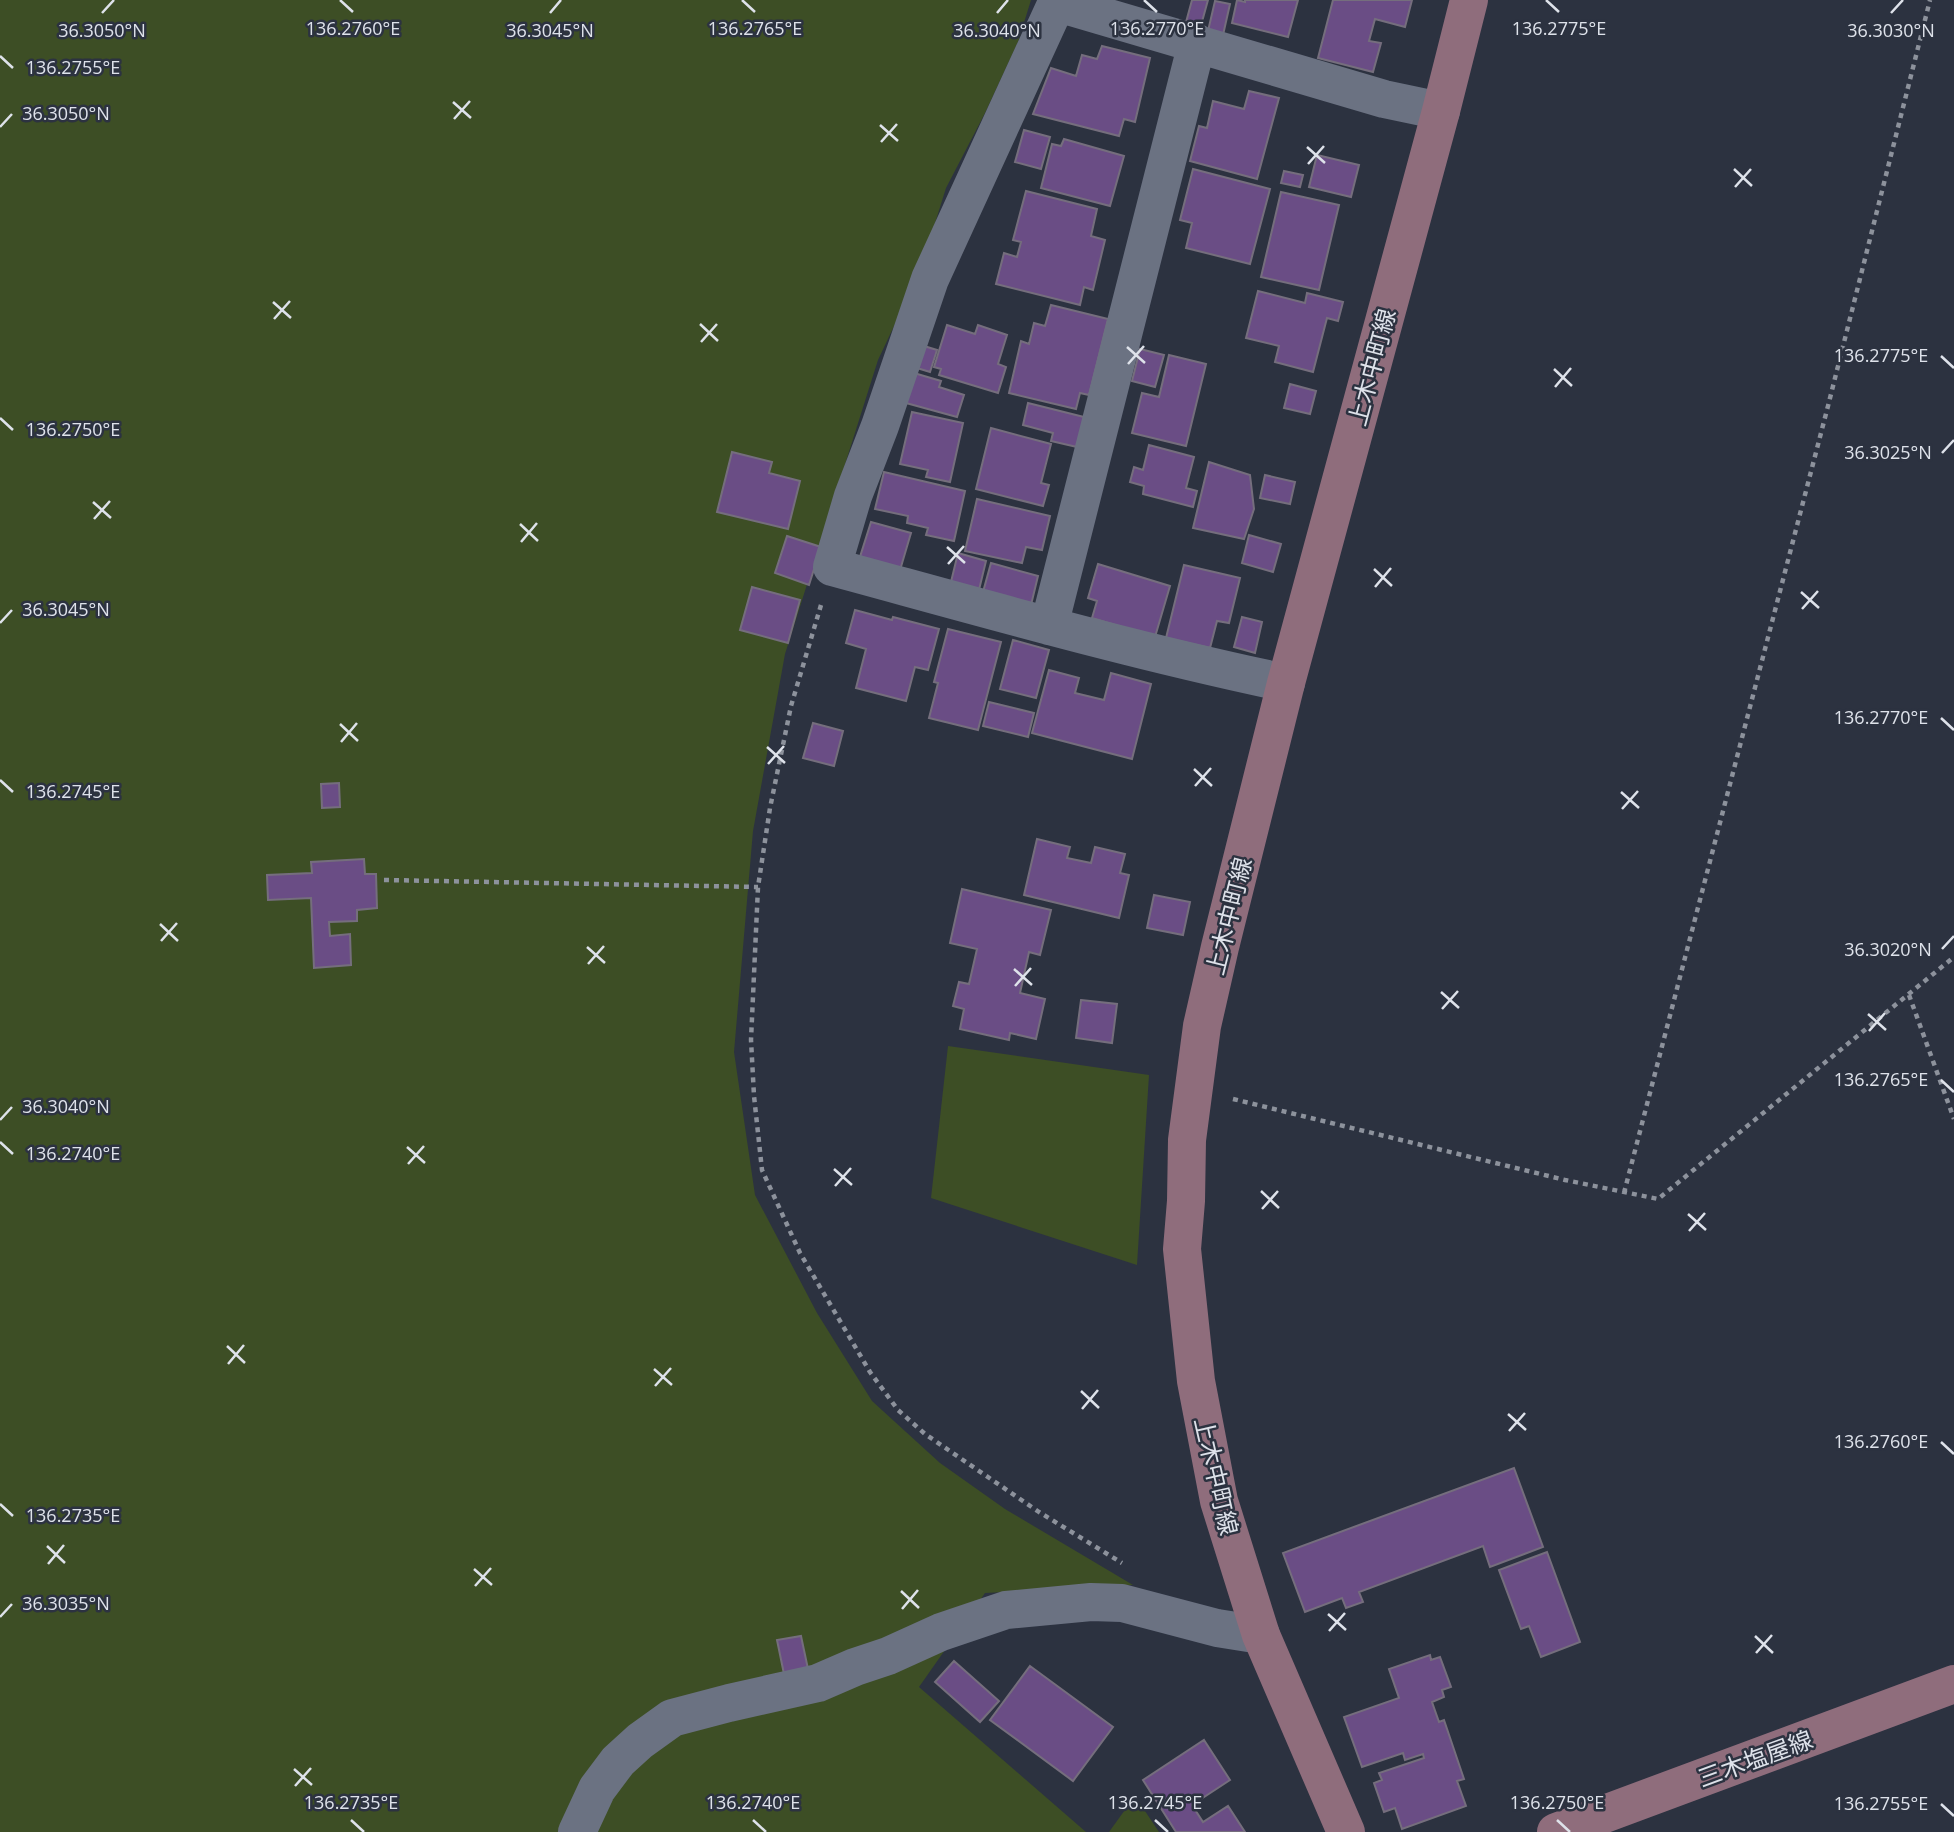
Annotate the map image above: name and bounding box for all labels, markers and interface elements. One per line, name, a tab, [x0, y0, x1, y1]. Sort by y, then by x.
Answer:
text: 136.2760°E	[306, 16, 400, 40]
text: 136.2765°E	[708, 16, 802, 40]
text: 136.2770°E	[1110, 16, 1204, 40]
text: 136.2775°E	[1512, 16, 1606, 40]
text: 36.3050°N	[58, 18, 146, 42]
text: 36.3045°N	[506, 18, 594, 42]
text: 36.3040°N	[953, 18, 1041, 42]
text: 36.3030°N	[1847, 18, 1935, 42]
text: 136.2755°E	[26, 55, 120, 79]
text: 36.3050°N	[22, 101, 110, 125]
street label: 上木中町線	[1340, 305, 1402, 429]
text: 136.2775°E	[1834, 343, 1928, 367]
text: 136.2750°E	[26, 417, 120, 441]
text: 36.3025°N	[1844, 440, 1932, 464]
text: 36.3045°N	[22, 597, 110, 621]
text: 136.2770°E	[1834, 705, 1928, 729]
text: 136.2745°E	[26, 779, 120, 803]
street label: 上木中町線	[1197, 854, 1259, 978]
text: 36.3020°N	[1844, 937, 1932, 961]
text: 136.2765°E	[1834, 1067, 1928, 1091]
text: 36.3040°N	[22, 1094, 110, 1118]
text: 136.2740°E	[26, 1141, 120, 1165]
street label: 上木中町線	[1187, 1414, 1247, 1538]
text: 136.2760°E	[1834, 1429, 1928, 1453]
text: 136.2735°E	[26, 1503, 120, 1527]
text: 36.3035°N	[22, 1591, 110, 1615]
street label: 三木塩屋線	[1693, 1722, 1817, 1794]
text: 136.2735°E	[304, 1790, 398, 1814]
text: 136.2740°E	[706, 1790, 800, 1814]
text: 136.2745°E	[1108, 1790, 1202, 1814]
text: 136.2750°E	[1510, 1790, 1604, 1814]
text: 136.2755°E	[1834, 1791, 1928, 1815]

